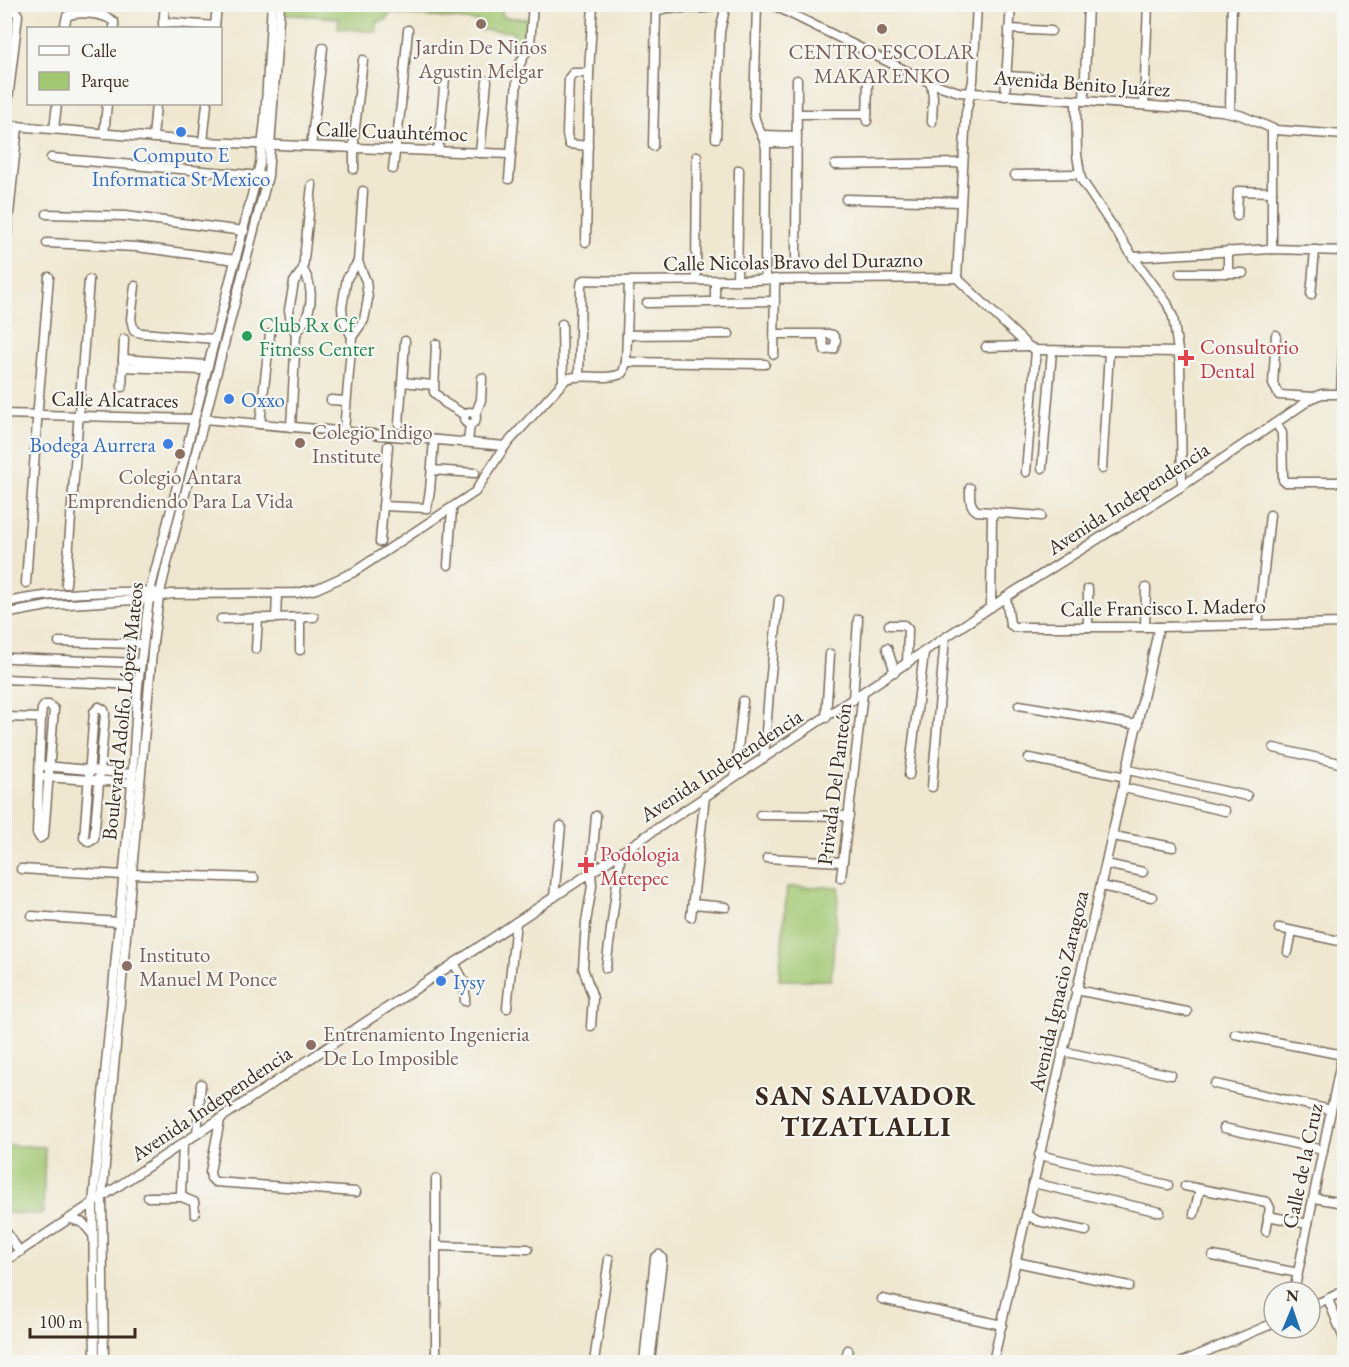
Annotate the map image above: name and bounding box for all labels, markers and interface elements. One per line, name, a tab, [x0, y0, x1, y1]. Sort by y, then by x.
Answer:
marker: Jardin De Niños Agustin Melgar	[474, 17, 488, 31]
marker: CENTRO ESCOLAR MAKARENKO	[875, 22, 889, 36]
legend	[27, 27, 222, 105]
place label: Jardin De Niños Agustin Melgar	[413, 33, 547, 84]
place label: CENTRO ESCOLAR MAKARENKO	[789, 38, 977, 89]
text: Calle	[81, 39, 117, 62]
street label: Avenida Benito Juárez	[992, 63, 1171, 103]
text: Parque	[81, 69, 129, 92]
street label: Calle Cuauhtémoc	[316, 115, 468, 147]
marker: Computo E Informatica St Mexico	[174, 125, 188, 139]
place label: Computo E Informatica St Mexico	[92, 141, 270, 192]
street label: Calle Nicolas Bravo del Durazno	[663, 245, 923, 277]
place label: Club Rx Cf Fitness Center	[259, 311, 375, 362]
marker: Club Rx Cf Fitness Center	[240, 329, 254, 343]
place label: Consultorio Dental	[1200, 333, 1299, 384]
marker: Consultorio Dental	[1177, 349, 1195, 367]
street label: Calle Alcatraces	[51, 384, 179, 414]
place label: Oxxo	[241, 386, 285, 413]
marker: Oxxo	[222, 392, 236, 406]
place label: Colegio Indigo Institute	[312, 418, 433, 469]
place label: Bodega Aurrera	[30, 431, 157, 458]
street label: Avenida Independencia	[1041, 435, 1215, 561]
marker: Colegio Indigo Institute	[293, 436, 307, 450]
marker: Bodega Aurrera	[161, 437, 175, 451]
marker: Colegio Antara Emprendiendo Para La Vida	[173, 447, 187, 461]
place label: Colegio Antara Emprendiendo Para La Vida	[67, 463, 294, 514]
street label: Boulevard Adolfo López Mateos	[95, 580, 149, 842]
street label: Calle Francisco I. Madero	[1060, 592, 1266, 622]
street label: Privada Del Panteón	[811, 701, 857, 867]
street label: Avenida Independencia	[634, 702, 808, 828]
place label: Podologia Metepec	[600, 840, 680, 891]
marker: Podologia Metepec	[577, 856, 595, 874]
street label: Avenida Ignacio Zaragoza	[1022, 887, 1094, 1095]
place label: Instituto Manuel M Ponce	[139, 941, 277, 992]
marker: Instituto Manuel M Ponce	[120, 959, 134, 973]
place label: Iysy	[453, 968, 486, 995]
marker: Iysy	[434, 974, 448, 988]
place label: Entrenamiento Ingenieria De Lo Imposible	[323, 1020, 530, 1071]
marker: Entrenamiento Ingenieria De Lo Imposible	[304, 1038, 318, 1052]
street label: Avenida Independencia	[124, 1039, 297, 1167]
district label: SAN SALVADOR TIZATLALLI	[755, 1078, 977, 1144]
street label: Calle de la Cruz	[1276, 1101, 1328, 1231]
north arrow	[1262, 1280, 1322, 1340]
text: N	[1286, 1285, 1299, 1306]
scale bar	[30, 1301, 135, 1339]
text: 100 m	[39, 1310, 83, 1333]

